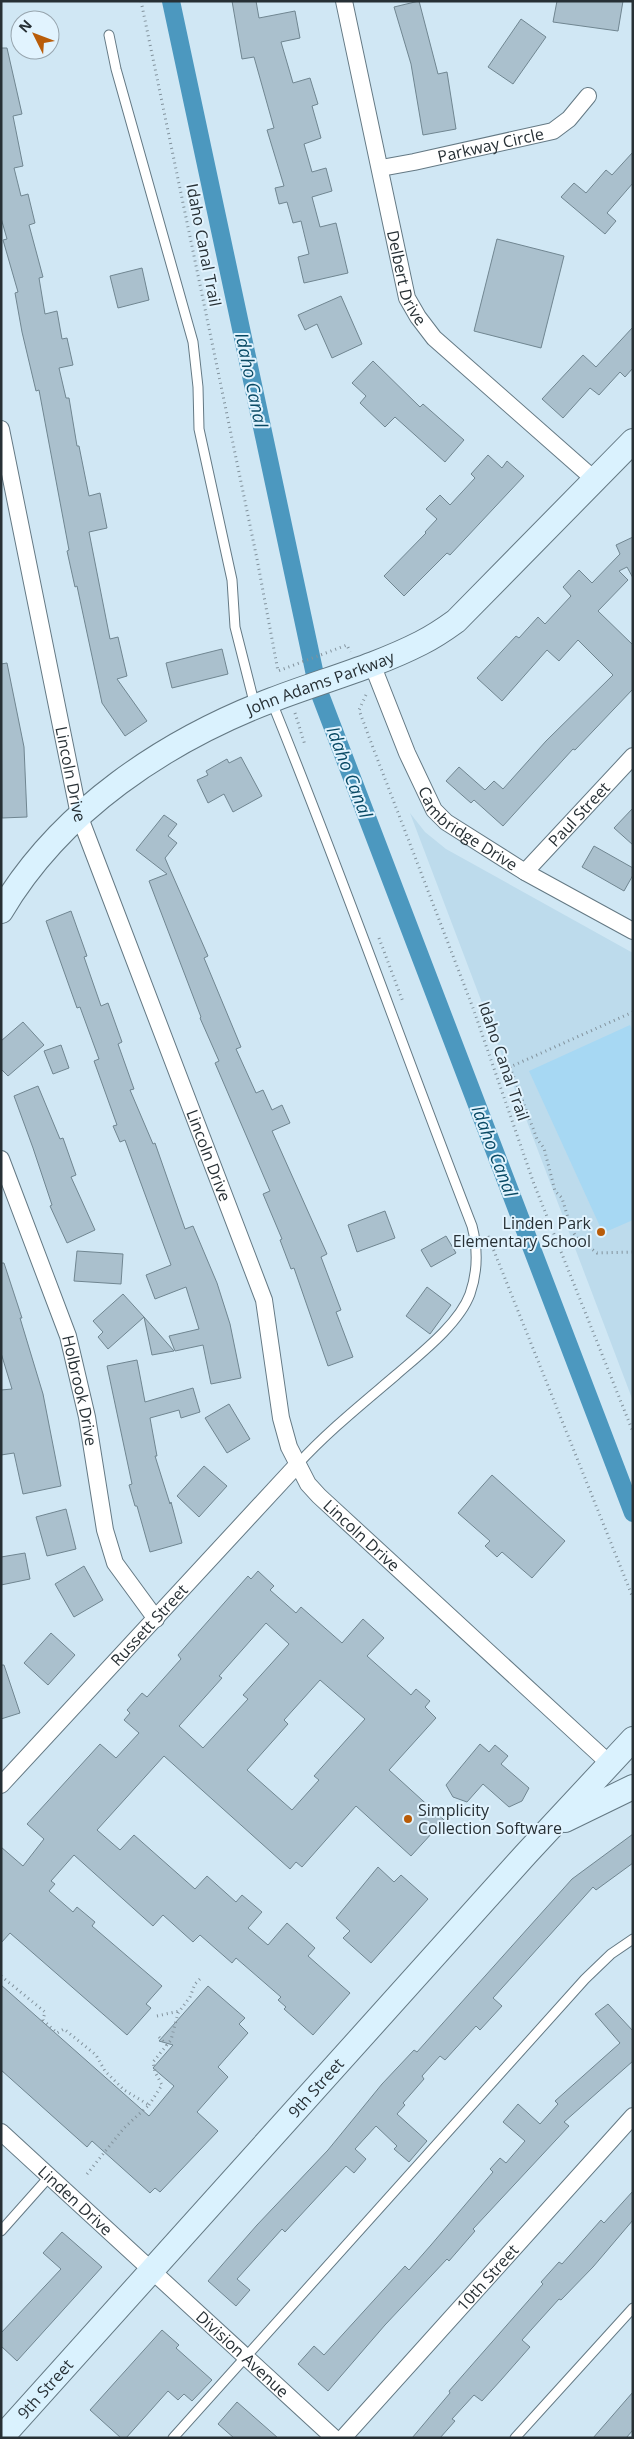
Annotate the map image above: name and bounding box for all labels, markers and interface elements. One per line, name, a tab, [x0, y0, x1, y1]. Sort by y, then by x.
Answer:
north arrow	[10, 10, 60, 60]
text: N	[14, 15, 36, 37]
street label: Parkway Circle	[435, 122, 546, 167]
street label: Idaho Canal Trail	[181, 182, 227, 308]
street label: Delbert Drive	[382, 228, 432, 330]
water label: Idaho Canal	[230, 330, 274, 430]
street label: John Adams Parkway	[241, 645, 398, 721]
water label: Idaho Canal	[322, 723, 379, 822]
street label: Lincoln Drive	[50, 724, 92, 825]
street label: Paul Street	[543, 777, 615, 851]
street label: Cambridge Drive	[413, 783, 522, 876]
street label: Idaho Canal Trail	[473, 998, 535, 1124]
water label: Idaho Canal	[467, 1102, 524, 1201]
street label: Lincoln Drive	[181, 1106, 236, 1204]
place label: Linden Park Elementary School	[453, 1212, 592, 1252]
marker: Linden Park Elementary School	[595, 1226, 607, 1238]
street label: Holbrook Drive	[57, 1333, 102, 1447]
street label: Lincoln Drive	[319, 1494, 405, 1576]
street label: Russett Street	[106, 1579, 193, 1671]
place label: Simplicity Collection Software	[418, 1799, 562, 1839]
marker: Simplicity Collection Software	[402, 1813, 414, 1825]
street label: 9th Street	[283, 2053, 349, 2122]
street label: Linden Drive	[33, 2160, 117, 2240]
street label: 10th Street	[452, 2239, 524, 2316]
street label: Division Avenue	[191, 2306, 294, 2402]
street label: 9th Street	[12, 2354, 78, 2424]

